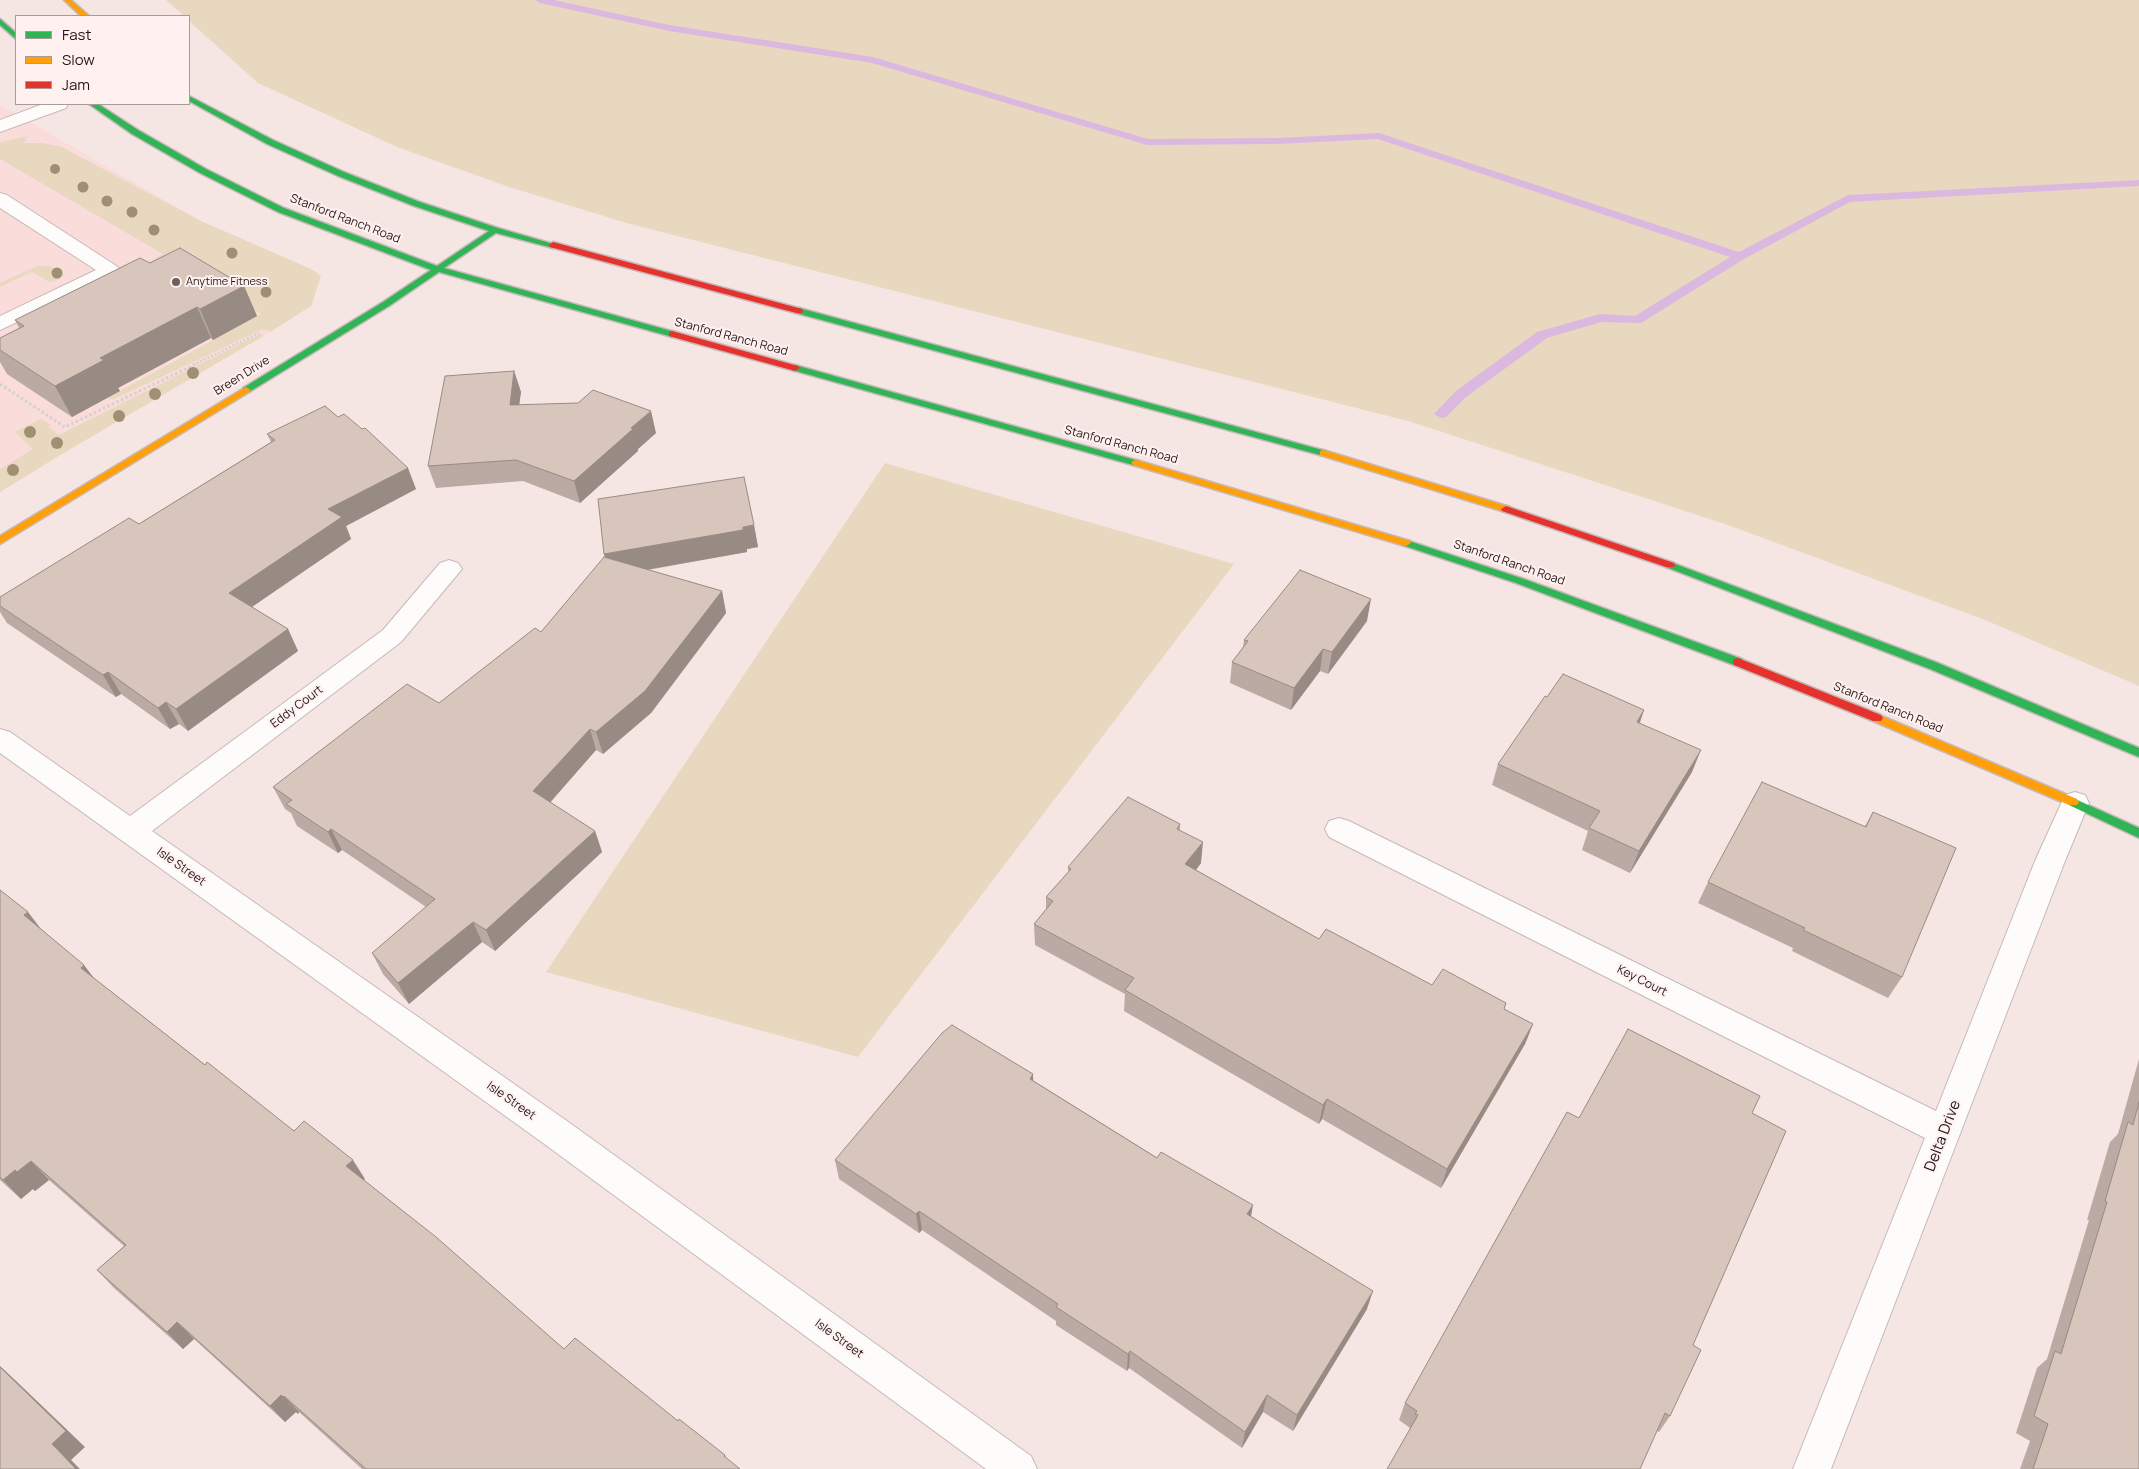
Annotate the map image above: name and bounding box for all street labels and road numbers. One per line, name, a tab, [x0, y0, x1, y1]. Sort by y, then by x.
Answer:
street label: Stanford Ranch Road	[288, 191, 402, 247]
street label: Stanford Ranch Road	[673, 315, 789, 359]
street label: Breen Drive	[211, 353, 273, 399]
street label: Stanford Ranch Road	[1063, 423, 1179, 467]
street label: Stanford Ranch Road	[1451, 537, 1567, 589]
street label: Stanford Ranch Road	[1831, 679, 1945, 737]
street label: Eddy Court	[268, 683, 326, 731]
street label: Isle Street	[154, 845, 208, 889]
street label: Key Court	[1615, 962, 1669, 1000]
street label: Isle Street	[484, 1079, 538, 1123]
street label: Delta Drive	[1921, 1098, 1965, 1174]
street label: Isle Street	[812, 1317, 866, 1361]

